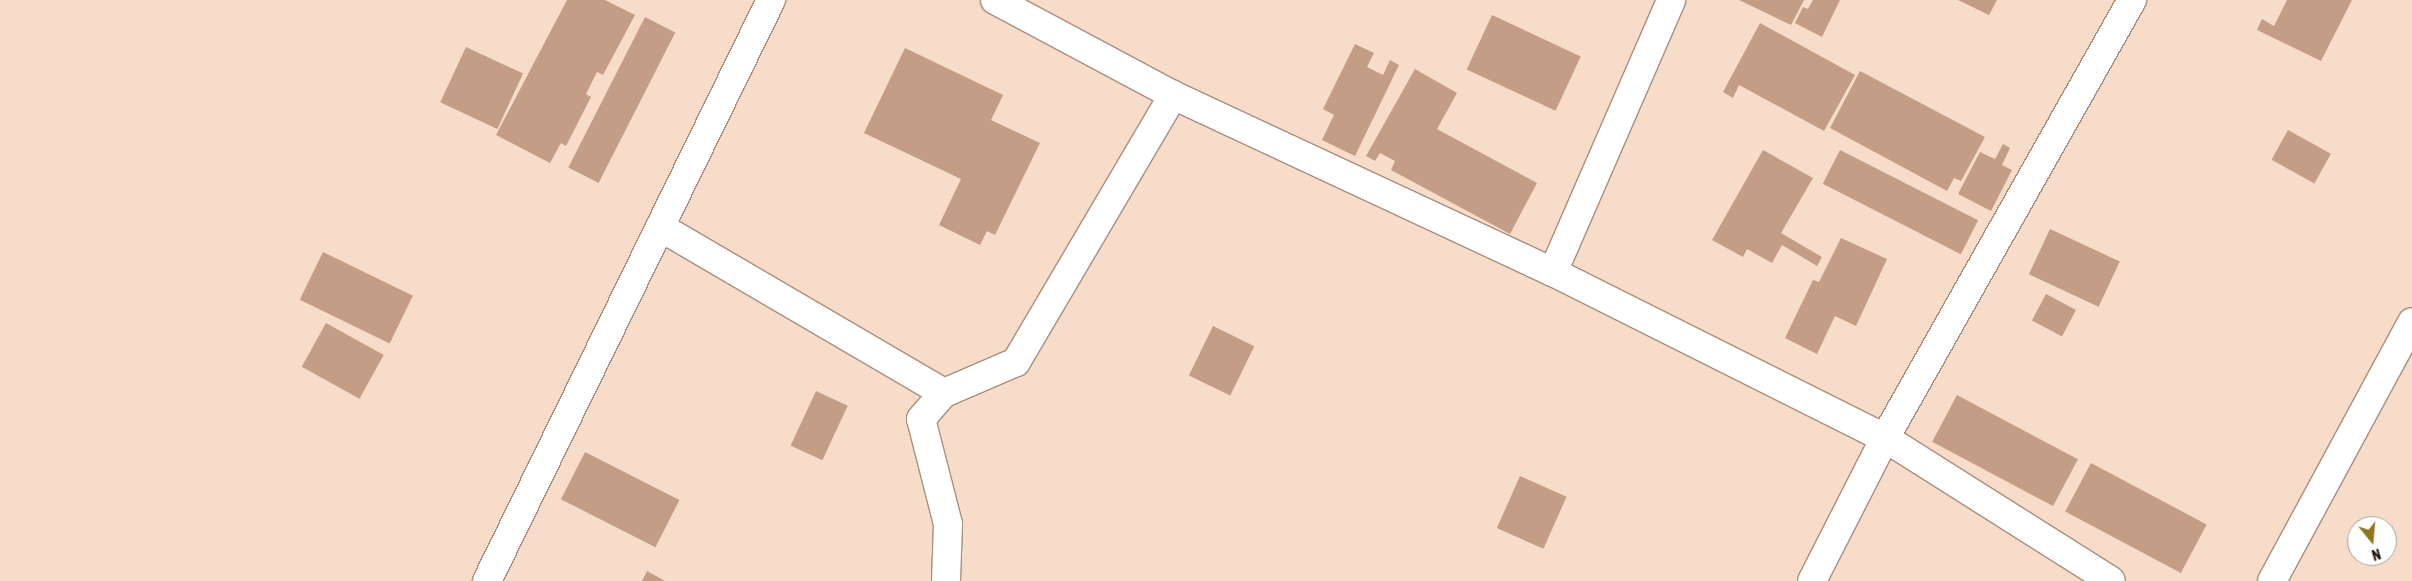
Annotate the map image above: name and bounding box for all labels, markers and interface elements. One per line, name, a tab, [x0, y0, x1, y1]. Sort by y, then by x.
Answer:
north arrow	[2347, 516, 2397, 566]
text: N	[2370, 546, 2382, 563]

